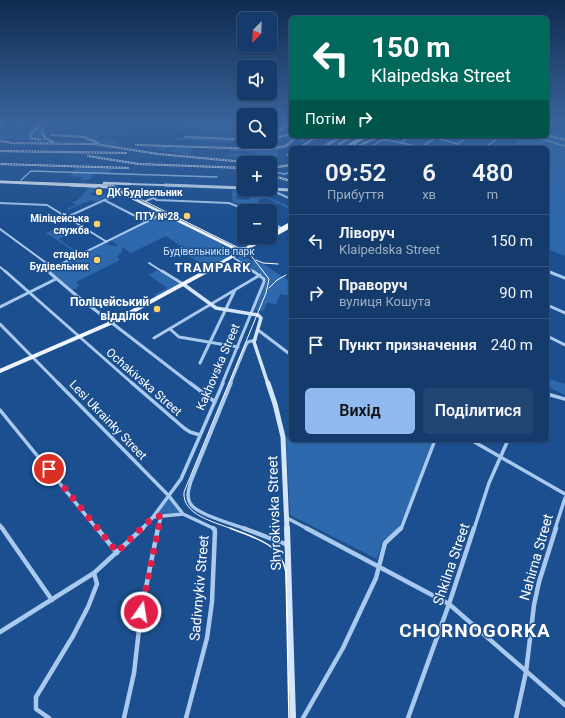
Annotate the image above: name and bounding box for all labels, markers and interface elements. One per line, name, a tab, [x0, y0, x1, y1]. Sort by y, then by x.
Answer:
north arrow	[237, 12, 277, 52]
map controls	[237, 12, 277, 244]
text: 150 m	[371, 31, 450, 64]
icon: left	[305, 32, 357, 84]
button: sound	[237, 60, 277, 100]
text: Klaipedska Street	[371, 65, 511, 86]
button: search	[237, 108, 277, 148]
icon: right	[354, 108, 376, 130]
text: Потім	[305, 110, 346, 128]
button: +	[237, 156, 277, 196]
text: 09:52	[325, 159, 386, 187]
text: 6	[422, 159, 436, 187]
text: 480	[472, 159, 513, 187]
marker: ДК Будівельник	[94, 187, 104, 197]
place label: ДК Будівельник	[107, 187, 183, 198]
text: Прибуття	[327, 187, 384, 202]
text: хв	[422, 187, 436, 202]
text: m	[487, 187, 498, 202]
button: −	[237, 204, 277, 244]
place label: ПТУ №28	[135, 211, 179, 222]
marker: ПТУ №28	[182, 211, 192, 221]
place label: Міліцейська служба	[30, 213, 90, 236]
marker: Міліцейська служба	[92, 219, 102, 229]
text: Ліворуч	[339, 224, 395, 242]
icon: left	[305, 230, 327, 252]
text: 150 m	[491, 232, 533, 250]
text: Klaipedska Street	[339, 242, 440, 257]
park label: Будівельників парк	[163, 246, 255, 257]
place label: стадіон Будівельник	[30, 249, 89, 272]
marker: стадіон Будівельник	[92, 255, 102, 265]
district label: TRAMPARK	[174, 260, 252, 275]
text: Праворуч	[339, 276, 407, 294]
icon: right	[305, 282, 327, 304]
text: 90 m	[499, 284, 533, 302]
text: вулиця Кошута	[339, 294, 431, 309]
place label: Поліцейський відділок	[70, 295, 149, 323]
marker: Поліцейський відділок	[152, 304, 162, 314]
street label: Kakhovska Street	[193, 322, 243, 412]
icon: arrive	[305, 334, 327, 356]
text: Пункт призначення	[339, 336, 477, 354]
text: 240 m	[491, 336, 533, 354]
street label: Ochakivska Street	[103, 345, 185, 419]
street label: Lesi Ukrainky Street	[66, 377, 150, 463]
button: Вихід	[305, 388, 415, 434]
button: Поділитися	[423, 388, 533, 434]
pin	[32, 452, 66, 486]
street label: Shyrokivska Street	[264, 455, 284, 571]
icon: arrive	[38, 458, 60, 480]
street label: Nahirna Street	[516, 512, 556, 602]
street label: Shkilna Street	[429, 520, 473, 607]
street label: Sadivnykiv Street	[186, 534, 212, 642]
position arrow	[120, 591, 162, 633]
district label: CHORNOGORKA	[399, 619, 551, 642]

